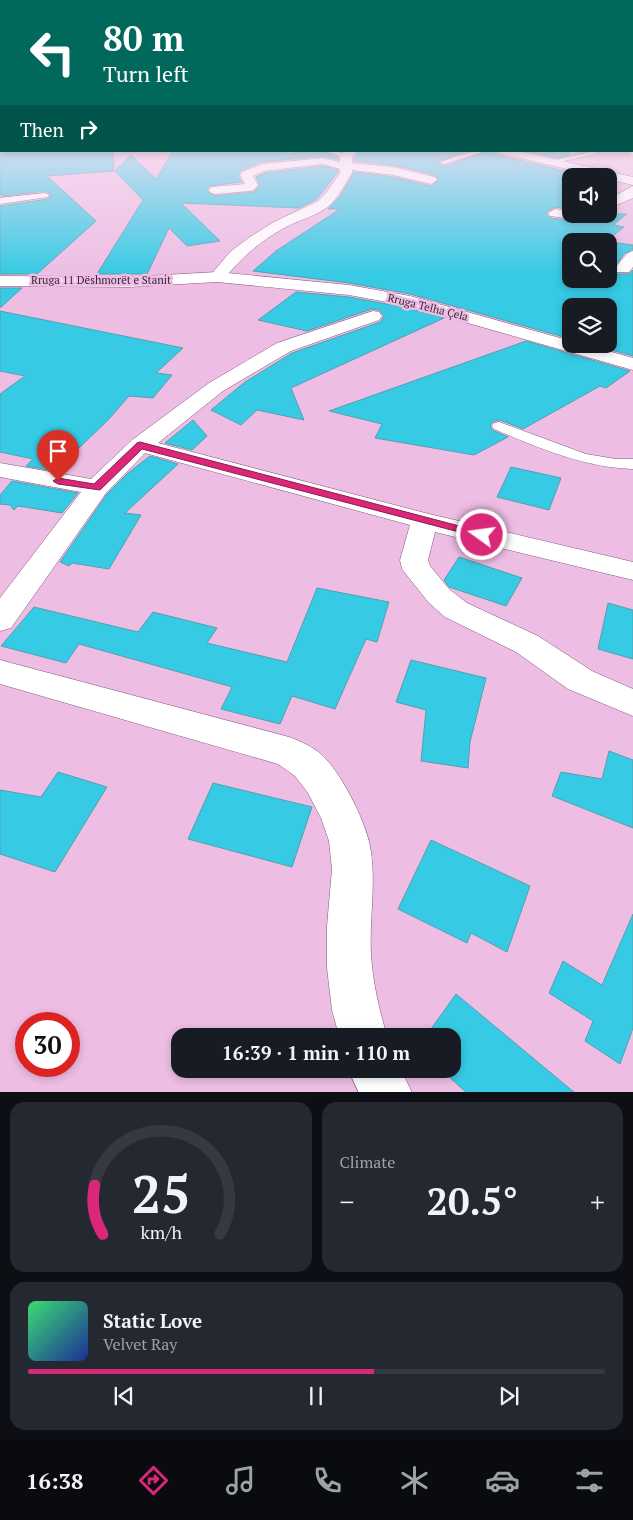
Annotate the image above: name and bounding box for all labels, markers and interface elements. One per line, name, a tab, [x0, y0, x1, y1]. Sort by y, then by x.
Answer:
text: 80 m	[103, 15, 184, 61]
icon: left	[20, 20, 85, 85]
text: Turn left	[103, 59, 189, 88]
icon: right	[74, 115, 102, 143]
text: Then	[20, 117, 64, 142]
map controls	[562, 168, 617, 353]
button: sound	[562, 168, 617, 223]
button: search	[562, 233, 617, 288]
street label: Rruga 11 Dëshmorët e Stanit	[31, 273, 171, 287]
street label: Rruga Telha Çela	[386, 290, 470, 324]
button: layers	[562, 298, 617, 353]
pin	[37, 430, 79, 481]
icon: arrive	[44, 437, 72, 465]
position arrow	[455, 508, 507, 560]
speed limit sign: 30	[15, 1012, 80, 1077]
text: 16:39 · 1 min · 110 m	[222, 1040, 410, 1065]
text: Climate	[340, 1151, 395, 1173]
text: 25	[131, 1159, 190, 1228]
text: 20.5°	[427, 1176, 518, 1226]
text: −	[340, 1183, 354, 1220]
text: +	[590, 1183, 605, 1220]
text: km/h	[140, 1220, 182, 1244]
text: Static Love	[103, 1308, 202, 1333]
text: Velvet Ray	[103, 1333, 177, 1355]
icon: previous	[110, 1382, 138, 1410]
icon: pause	[302, 1382, 330, 1410]
icon: next	[495, 1382, 523, 1410]
icon: directions	[136, 1463, 171, 1498]
icon: music	[223, 1463, 258, 1498]
icon: phone	[310, 1463, 345, 1498]
icon: climate	[397, 1463, 432, 1498]
icon: car	[485, 1463, 520, 1498]
icon: filters	[572, 1463, 607, 1498]
text: 16:38	[26, 1466, 83, 1495]

